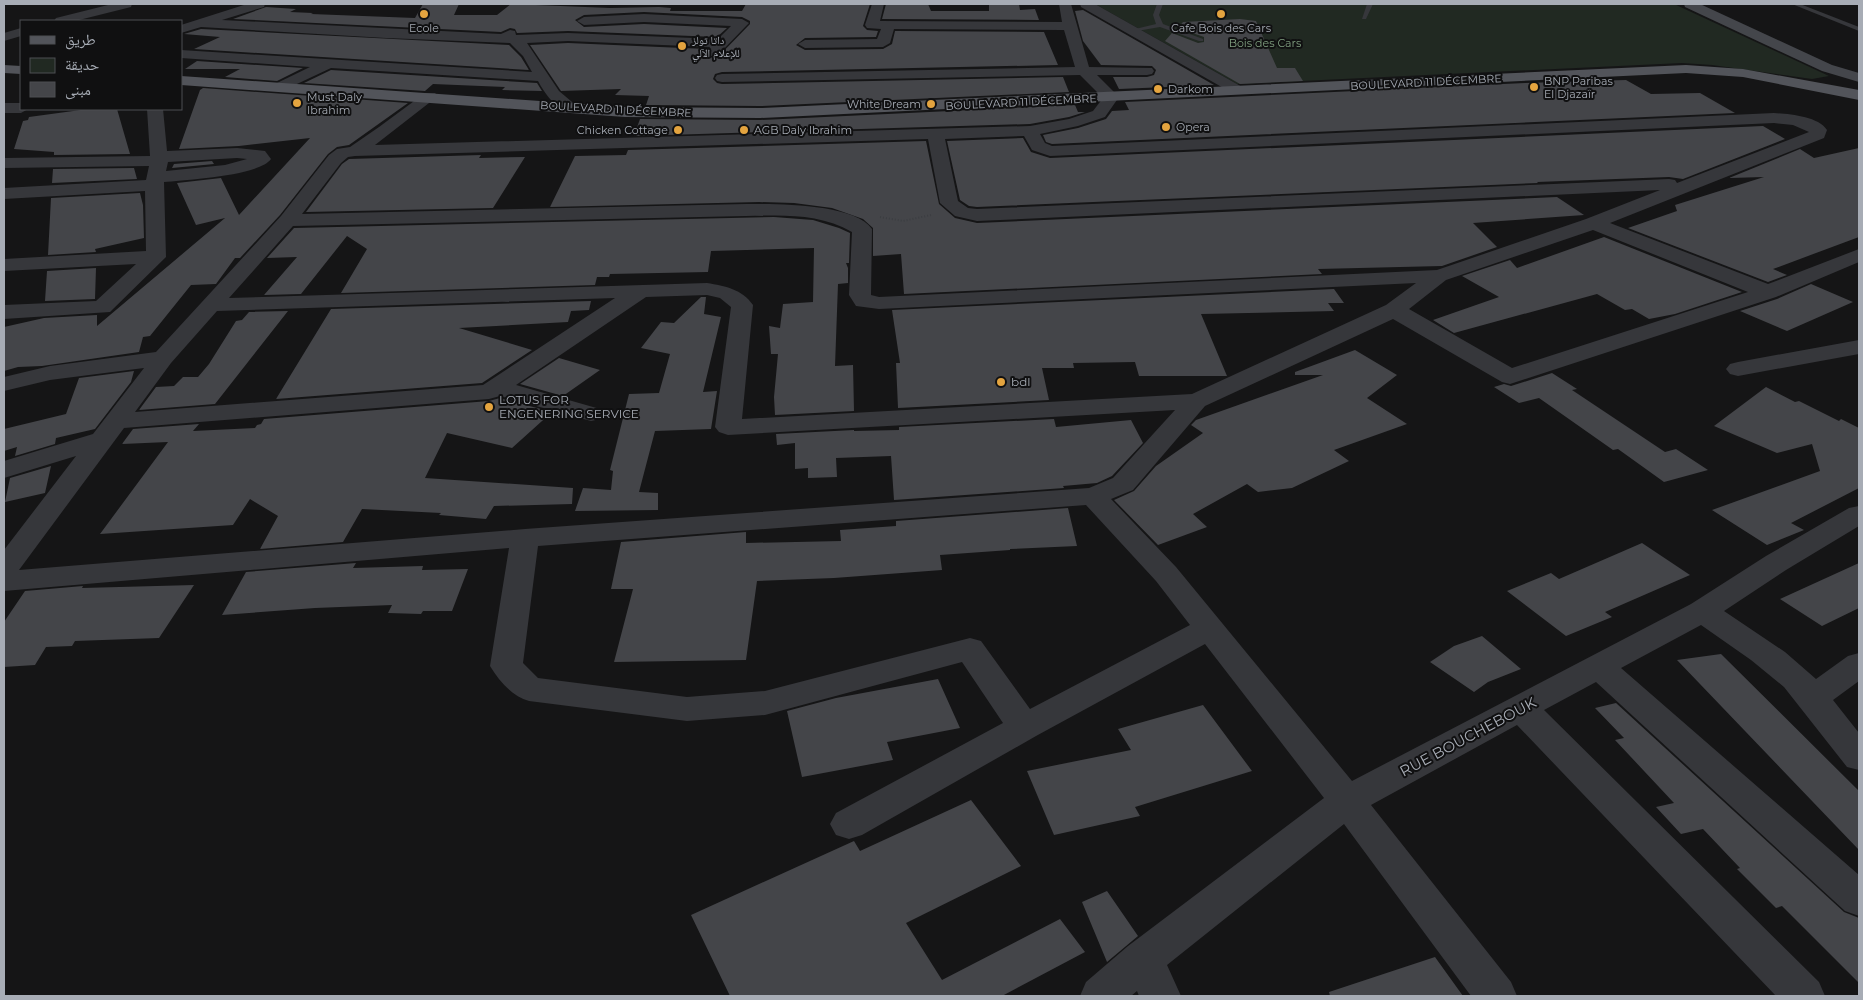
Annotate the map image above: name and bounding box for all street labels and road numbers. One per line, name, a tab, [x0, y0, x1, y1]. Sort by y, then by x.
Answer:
street label: BOULEVARD 11 DÉCEMBRE	[1350, 71, 1502, 93]
street label: BOULEVARD 11 DÉCEMBRE	[945, 91, 1097, 113]
street label: BOULEVARD 11 DÉCEMBRE	[540, 98, 692, 120]
street label: RUE BOUCHEBOUK	[1396, 692, 1540, 781]

